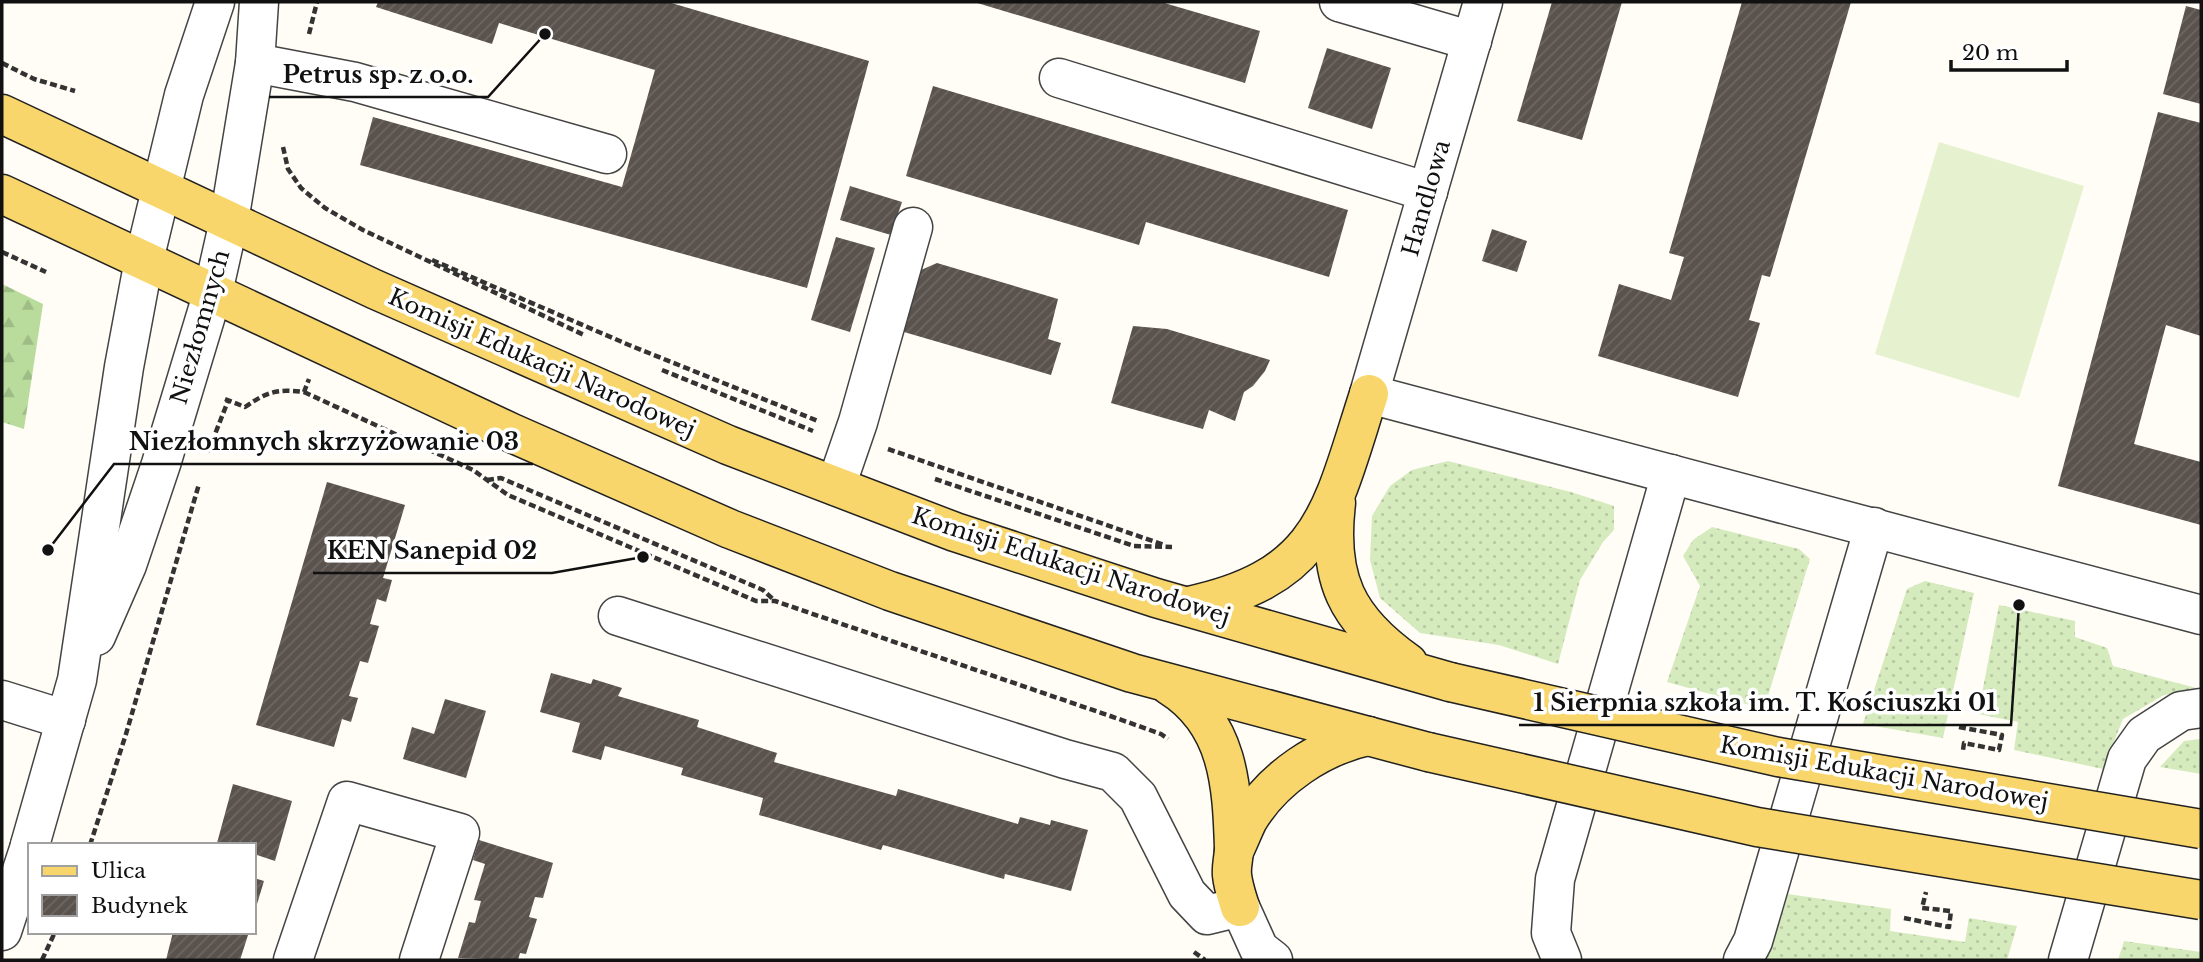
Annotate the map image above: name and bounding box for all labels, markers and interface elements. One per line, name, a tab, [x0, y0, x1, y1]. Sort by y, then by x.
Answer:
scale bar	[1951, 28, 2066, 72]
text: 20 m	[1962, 40, 2019, 66]
callout: Petrus sp. z o.o.	[269, 52, 488, 97]
text: Petrus sp. z o.o.	[282, 60, 474, 89]
street label: Handlowa	[1396, 136, 1456, 259]
street label: Niezłomnych	[165, 246, 235, 407]
street label: Komisji Edukacji Narodowej	[384, 283, 700, 443]
callout: Niezłomnych skrzyżowanie 03	[114, 419, 533, 464]
text: Niezłomnych skrzyżowanie 03	[129, 427, 519, 456]
street label: Komisji Edukacji Narodowej	[908, 501, 1234, 631]
callout: KEN Sanepid 02	[313, 528, 552, 573]
text: KEN Sanepid 02	[327, 536, 537, 565]
callout: 1 Sierpnia szkoła im. T. Kościuszki 01	[1519, 680, 2011, 725]
text: 1 Sierpnia szkoła im. T. Kościuszki 01	[1534, 688, 1996, 717]
street label: Komisji Edukacji Narodowej	[1718, 730, 2050, 816]
legend	[28, 843, 256, 934]
text: Ulica	[91, 858, 146, 884]
text: Budynek	[91, 893, 188, 919]

